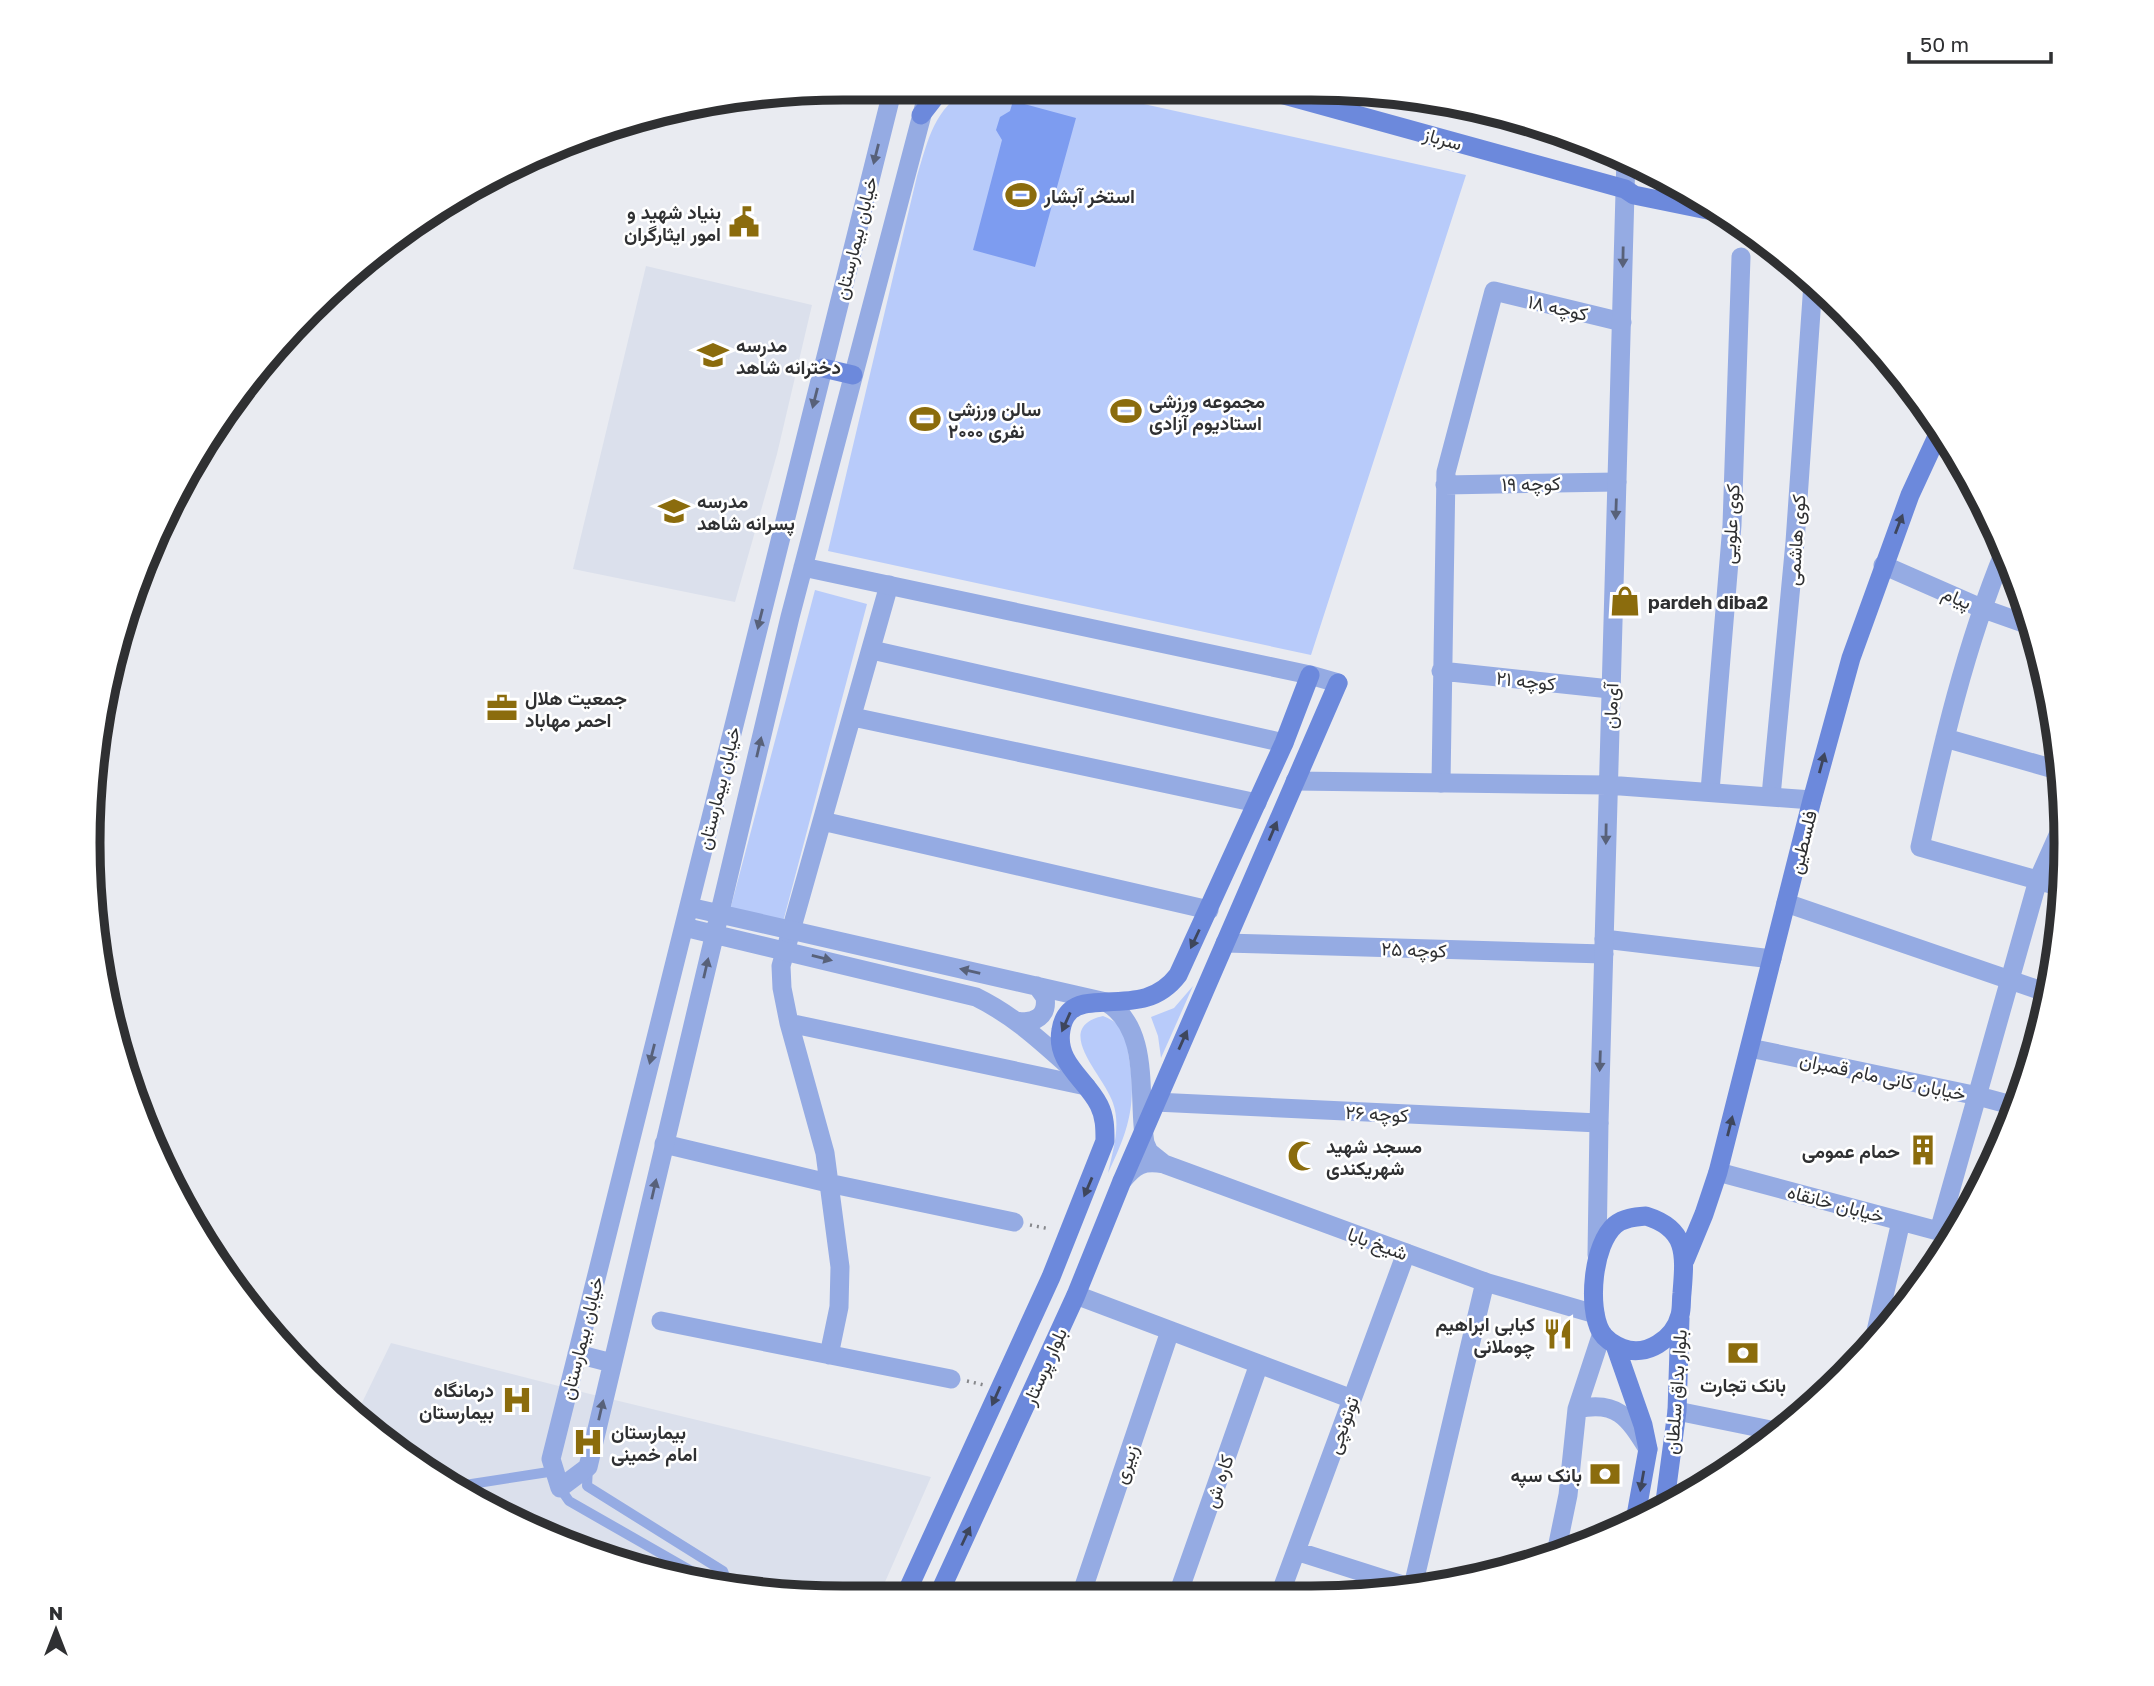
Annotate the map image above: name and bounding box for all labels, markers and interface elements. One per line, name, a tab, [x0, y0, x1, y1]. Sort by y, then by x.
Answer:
scale bar	[1909, 21, 2051, 65]
text: 50 m	[1920, 31, 1969, 57]
street label: سرباز	[1420, 121, 1465, 155]
one-way arrow	[870, 143, 881, 165]
street label: خیابان بیمارستان	[829, 174, 882, 302]
sports icon: استخر آبشار	[1004, 178, 1038, 212]
place label: استخر آبشار	[1043, 184, 1135, 209]
place label: بنیاد شهید و امور ایثارگران	[624, 200, 721, 247]
public building icon: بنیاد شهید و امور ایثارگران	[727, 205, 761, 239]
one-way arrow	[1617, 246, 1629, 268]
street label: کوچه ۱۸	[1525, 289, 1590, 328]
place label: مدرسه دخترانه شاهد	[736, 333, 841, 380]
school or university icon: مدرسه دخترانه شاهد	[696, 338, 730, 372]
one-way arrow	[809, 387, 820, 409]
place label: مجموعه ورزشی استادیوم آزادی	[1149, 389, 1265, 436]
sports icon: مجموعه ورزشی استادیوم آزادی	[1109, 394, 1143, 428]
place label: سالن ورزشی ۲۰۰۰ نفری	[948, 397, 1041, 444]
sports icon: سالن ورزشی ۲۰۰۰ نفری	[908, 402, 942, 436]
street label: کوچه ۱۹	[1501, 471, 1561, 498]
street label: کوی علویی	[1716, 483, 1745, 565]
place label: مدرسه پسرانه شاهد	[697, 489, 795, 537]
street label: کوی هاشمی	[1780, 493, 1811, 587]
school or university icon: مدرسه پسرانه شاهد	[657, 494, 691, 528]
one-way arrow	[1610, 498, 1622, 520]
one-way arrow	[1894, 513, 1905, 534]
street label: پیام	[1938, 581, 1975, 616]
shop icon: pardeh diba2	[1608, 584, 1642, 618]
place label: pardeh diba2	[1648, 590, 1768, 613]
one-way arrow	[754, 608, 765, 630]
street label: کوچه ۲۱	[1495, 665, 1557, 698]
street label: آی‌مان	[1598, 681, 1623, 729]
place label: جمعیت هلال احمر مهاباد	[525, 686, 627, 733]
office icon: جمعیت هلال احمر مهاباد	[485, 691, 519, 725]
street label: خیابان بیمارستان	[692, 724, 745, 852]
one-way arrow	[754, 735, 765, 757]
one-way arrow	[1817, 752, 1828, 774]
street label: فلسطین	[1783, 808, 1822, 876]
one-way arrow	[1267, 821, 1279, 841]
one-way arrow	[1601, 823, 1612, 845]
one-way arrow	[1189, 929, 1200, 950]
street label: کوچه ۲۵	[1381, 936, 1447, 965]
one-way arrow	[811, 953, 833, 964]
one-way arrow	[701, 957, 712, 979]
one-way arrow	[959, 965, 981, 976]
one-way arrow	[1060, 1012, 1072, 1032]
one-way arrow	[1178, 1029, 1189, 1050]
one-way arrow	[646, 1043, 657, 1065]
street label: خیابان کانی مام قمبران	[1797, 1047, 1968, 1107]
one-way arrow	[1595, 1051, 1606, 1073]
street label: کوچه ۲۶	[1345, 1100, 1409, 1129]
one-way arrow	[1725, 1115, 1736, 1137]
building icon: حمام عمومی	[1906, 1133, 1940, 1167]
place label: مسجد شهید شهریکندی	[1326, 1134, 1422, 1181]
mosque icon: مسجد شهید شهریکندی	[1286, 1139, 1320, 1173]
place label: حمام عمومی	[1802, 1139, 1900, 1164]
one-way arrow	[1082, 1177, 1093, 1198]
one-way arrow	[649, 1178, 660, 1200]
street label: خیابان خانقاه	[1785, 1179, 1887, 1228]
street label: شیخ بابا	[1344, 1222, 1411, 1267]
street label: خیابان بیمارستان	[555, 1274, 608, 1402]
place label: کبابی ابراهیم چوملانی	[1435, 1312, 1535, 1360]
restaurant icon: کبابی ابراهیم چوملانی	[1541, 1317, 1575, 1351]
street label: بلوار پرستار	[1016, 1324, 1074, 1410]
street label: بلوار بداق سلطان	[1659, 1329, 1692, 1455]
bank icon: بانک تجارت	[1726, 1336, 1760, 1370]
place label: بانک تجارت	[1700, 1373, 1786, 1398]
place label: درمانگاه بیمارستان	[419, 1378, 494, 1425]
hospital icon: درمانگاه بیمارستان	[500, 1383, 534, 1417]
one-way arrow	[990, 1385, 1001, 1406]
street label: توتونچی	[1321, 1393, 1366, 1458]
one-way arrow	[596, 1399, 607, 1421]
place label: بیمارستان امام خمینی	[611, 1420, 698, 1467]
hospital icon: بیمارستان امام خمینی	[571, 1425, 605, 1459]
street label: زبیری	[1108, 1441, 1143, 1487]
street label: کاره ش	[1198, 1451, 1239, 1511]
bank icon: بانک سپه	[1588, 1457, 1622, 1491]
place label: بانک سپه	[1510, 1463, 1582, 1489]
one-way arrow	[1636, 1470, 1647, 1492]
one-way arrow	[960, 1526, 972, 1546]
north arrow	[21, 1595, 91, 1665]
text: N	[49, 1601, 63, 1624]

